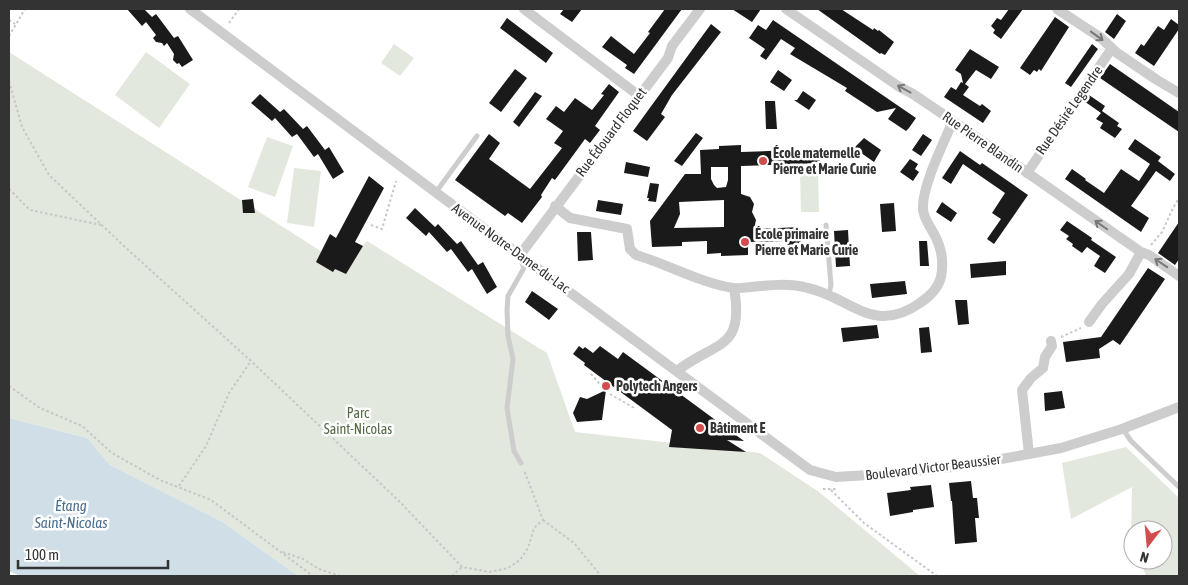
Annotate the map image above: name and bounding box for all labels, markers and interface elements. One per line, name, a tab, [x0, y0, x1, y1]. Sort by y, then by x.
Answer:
one-way arrow	[1090, 31, 1104, 41]
street label: Rue Désiré Legendre	[1032, 63, 1106, 157]
one-way arrow	[897, 84, 912, 93]
street label: Rue Édouard Floquet	[572, 85, 650, 179]
street label: Rue Pierre Blandin	[939, 108, 1027, 176]
place label: École maternelle Pierre et Marie Curie	[773, 145, 876, 177]
marker: École maternelle Pierre et Marie Curie	[757, 155, 769, 167]
street label: Avenue Notre-Dame-du-Lac	[449, 200, 574, 297]
one-way arrow	[1094, 220, 1108, 230]
place label: École primaire Pierre et Marie Curie	[755, 226, 858, 258]
marker: École primaire Pierre et Marie Curie	[739, 236, 751, 248]
one-way arrow	[1154, 258, 1168, 268]
place label: Polytech Angers	[616, 378, 698, 394]
marker: Polytech Angers	[600, 380, 612, 392]
park label: Parc Saint-Nicolas	[324, 405, 392, 437]
place label: Bâtiment E	[710, 420, 766, 436]
marker: Bâtiment E	[694, 422, 706, 434]
street label: Boulevard Victor Beaussier	[864, 451, 1002, 483]
water label: Étang Saint-Nicolas	[34, 497, 108, 531]
north arrow	[1123, 520, 1173, 570]
scale bar	[18, 538, 168, 570]
text: 100 m	[25, 546, 59, 563]
text: N	[1138, 549, 1151, 566]

